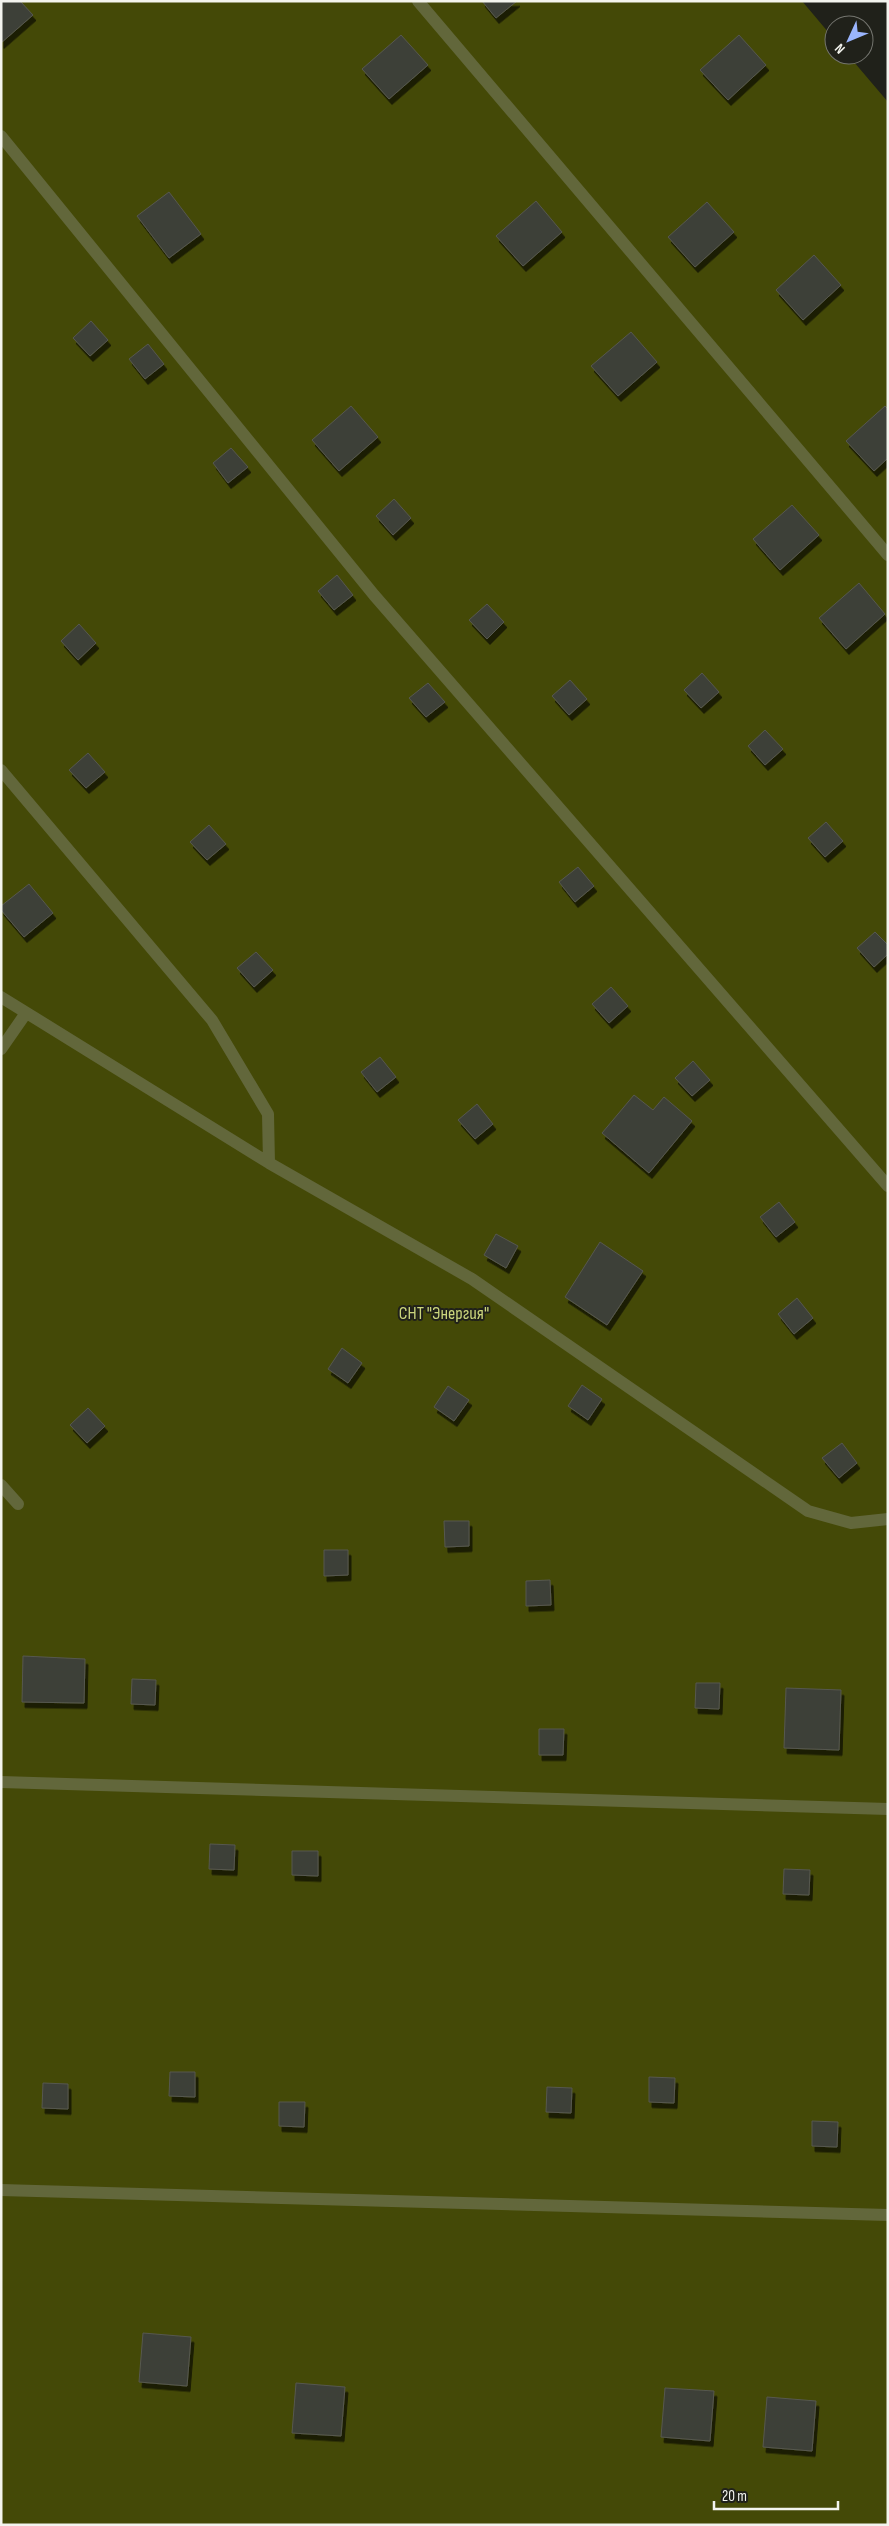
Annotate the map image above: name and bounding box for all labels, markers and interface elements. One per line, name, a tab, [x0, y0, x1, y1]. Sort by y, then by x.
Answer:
north arrow	[824, 15, 874, 65]
text: N	[831, 40, 849, 57]
park label: СНТ "Энергия"	[399, 1303, 489, 1324]
scale bar	[714, 2478, 838, 2510]
text: 20 m	[722, 2487, 747, 2506]

